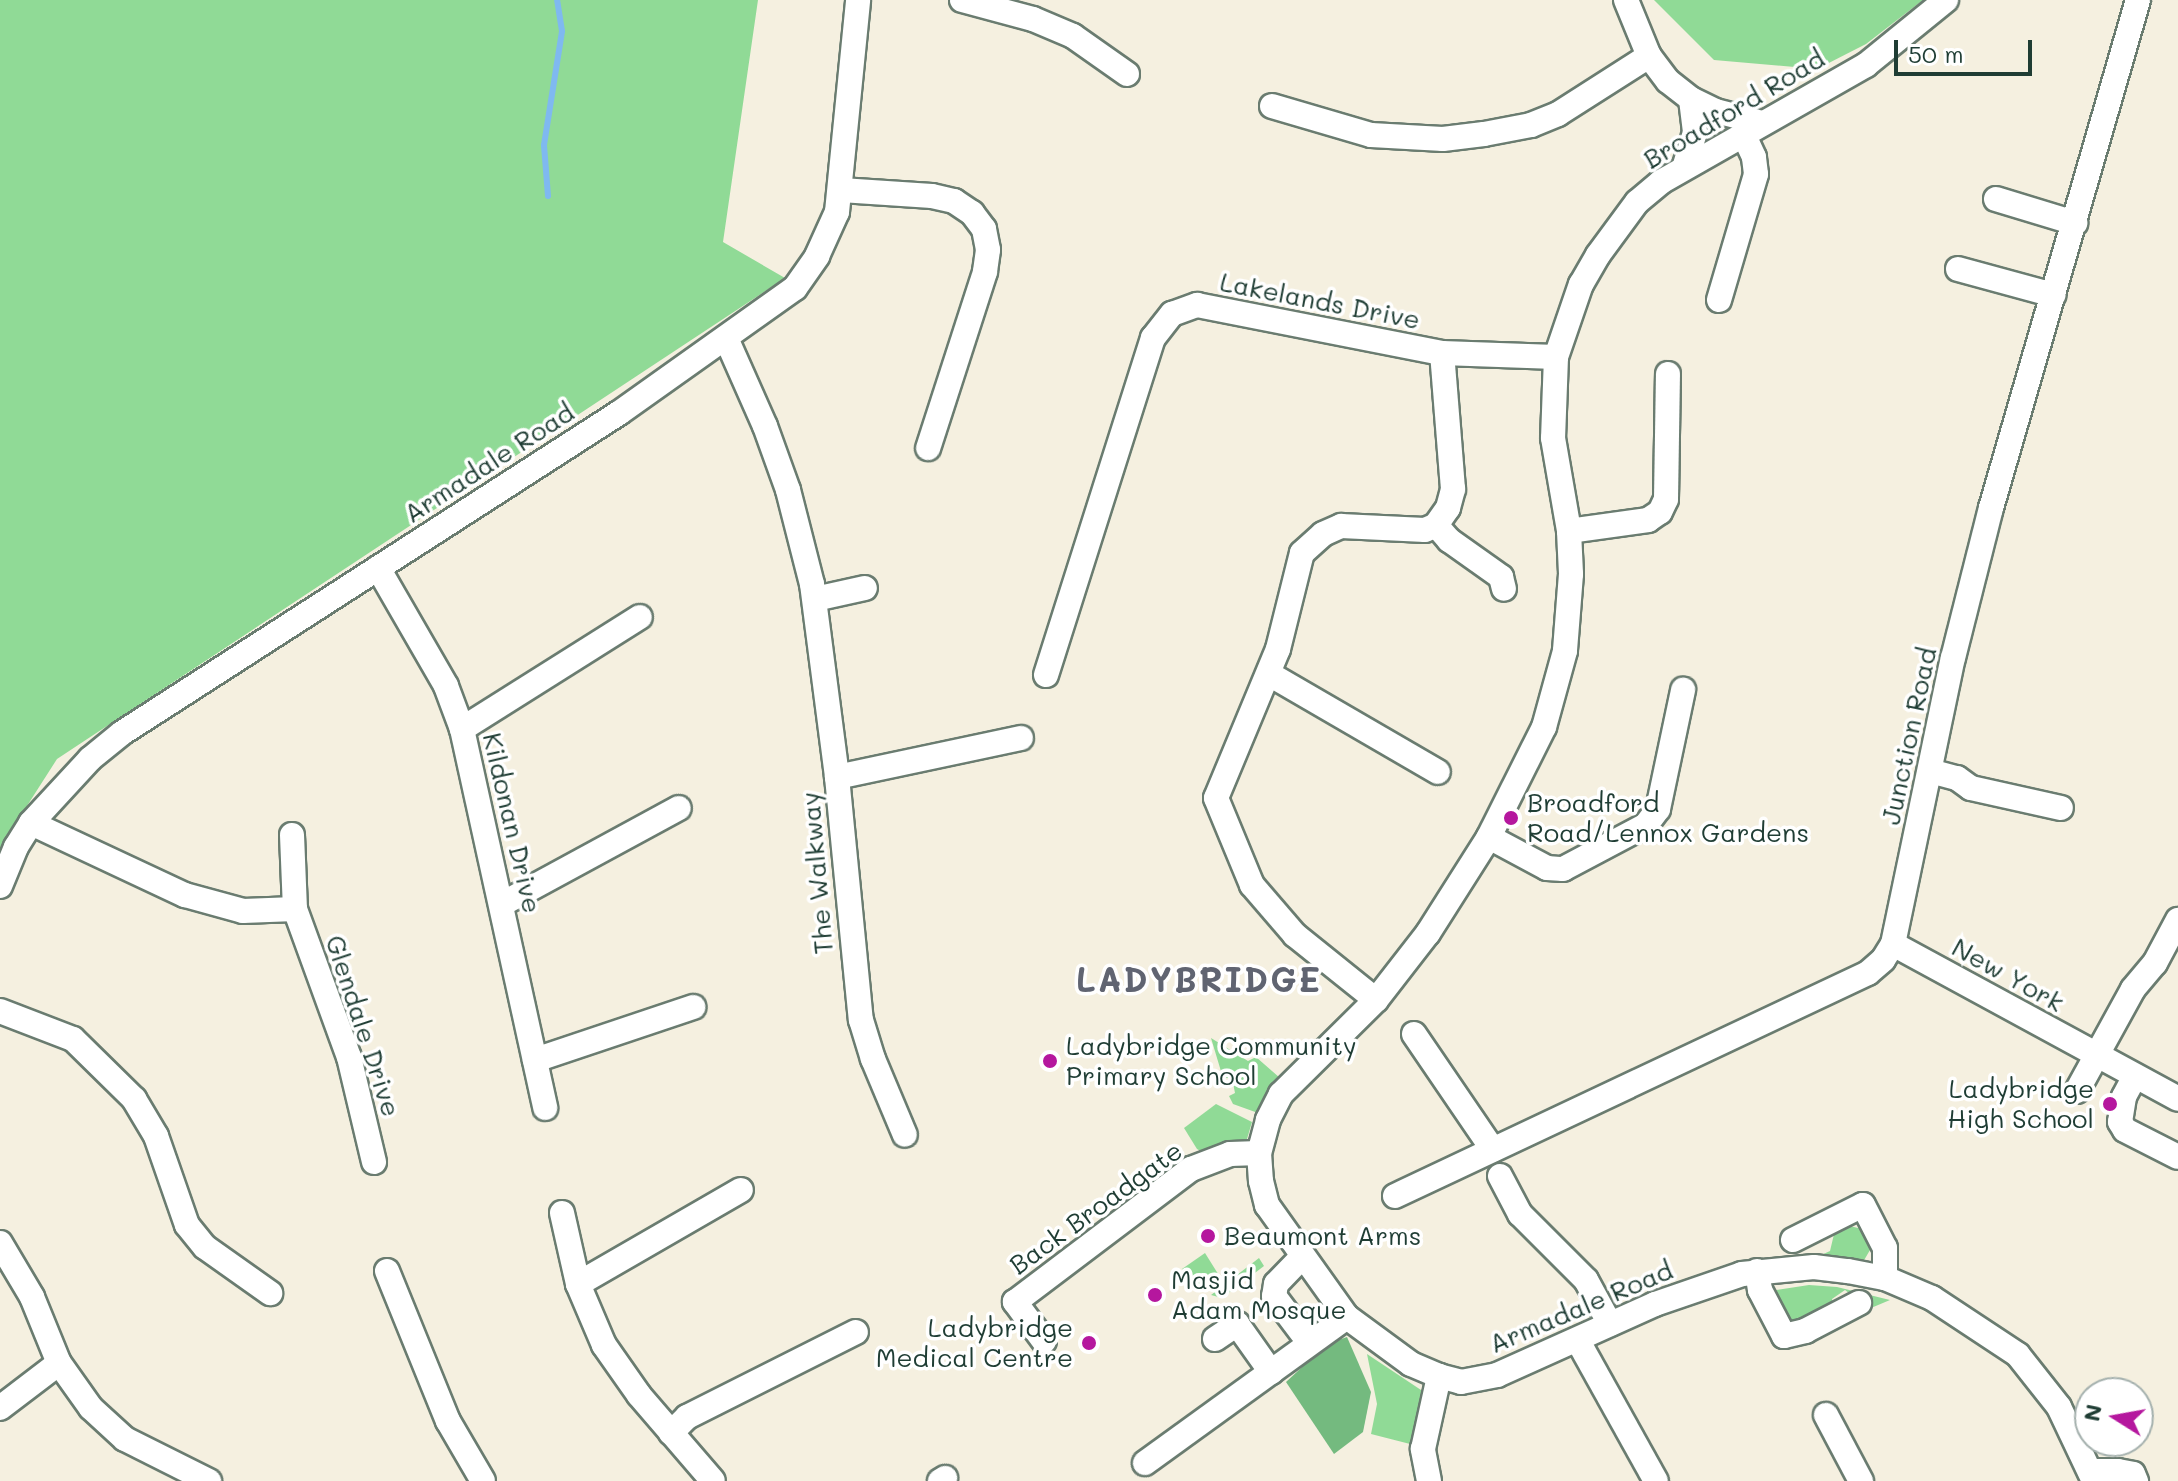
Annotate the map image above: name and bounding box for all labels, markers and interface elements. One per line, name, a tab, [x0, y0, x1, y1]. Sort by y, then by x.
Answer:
scale bar	[1898, 24, 2036, 74]
text: 50 m	[1908, 38, 1964, 69]
street label: Broadford Road	[1638, 43, 1830, 175]
street label: Lakelands Drive	[1217, 266, 1423, 336]
street label: Armadale Road	[398, 396, 580, 530]
street label: Junction Road	[1875, 644, 1943, 828]
street label: Kildonan Drive	[476, 730, 548, 916]
place label: Broadford Road/Lennox Gardens	[1527, 787, 1809, 848]
street label: The Walkway	[794, 791, 840, 955]
marker: Broadford Road/Lennox Gardens	[1502, 809, 1520, 827]
street label: Glendale Drive	[319, 931, 407, 1121]
street label: New York	[1947, 932, 2069, 1018]
district label: LADYBRIDGE	[1076, 959, 1322, 999]
place label: Ladybridge Community Primary School	[1066, 1030, 1356, 1092]
marker: Ladybridge Community Primary School	[1041, 1052, 1059, 1070]
place label: Ladybridge High School	[1947, 1073, 2094, 1134]
marker: Ladybridge High School	[2101, 1095, 2119, 1113]
street label: Back Broadgate	[1004, 1135, 1188, 1281]
place label: Beaumont Arms	[1224, 1220, 1421, 1252]
marker: Beaumont Arms	[1199, 1227, 1217, 1245]
street label: Armadale Road	[1485, 1254, 1677, 1360]
place label: Masjid Adam Mosque	[1171, 1264, 1346, 1326]
marker: Masjid Adam Mosque	[1146, 1286, 1164, 1304]
place label: Ladybridge Medical Centre	[876, 1312, 1073, 1374]
marker: Ladybridge Medical Centre	[1080, 1334, 1098, 1352]
north arrow	[2074, 1377, 2154, 1457]
text: N	[2076, 1402, 2108, 1424]

